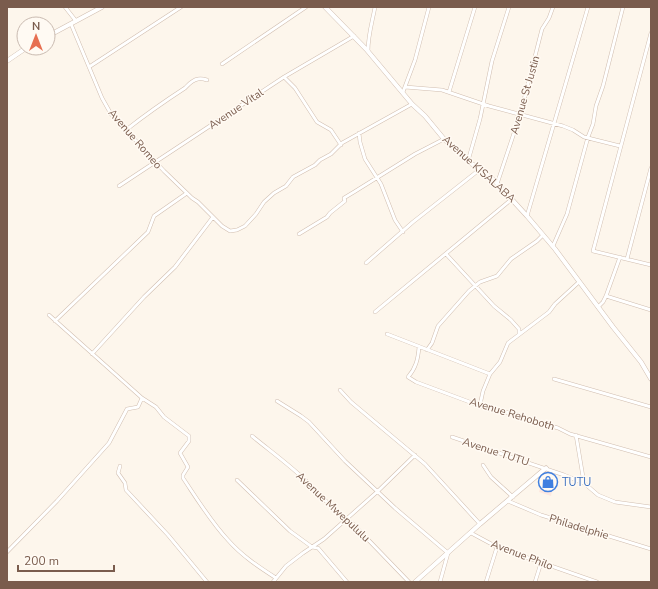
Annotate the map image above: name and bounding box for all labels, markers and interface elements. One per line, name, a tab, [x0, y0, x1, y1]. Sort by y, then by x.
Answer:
north arrow	[16, 16, 56, 56]
text: N	[32, 19, 40, 34]
street label: Avenue St Justin	[507, 54, 543, 136]
street label: Avenue Vital	[206, 85, 267, 133]
street label: Avenue Romeo	[105, 106, 165, 172]
street label: Avenue KISALABA	[439, 132, 519, 206]
street label: Avenue Rehoboth	[468, 394, 556, 434]
street label: Avenue TUTU	[461, 434, 531, 470]
street label: Avenue Mwepululu	[293, 469, 373, 545]
shop icon: TUTU	[537, 471, 559, 493]
place label: TUTU	[562, 475, 591, 490]
street label: Philadelphie	[547, 511, 611, 543]
street label: Avenue Philo	[489, 536, 555, 574]
scale bar	[18, 547, 114, 573]
text: 200 m	[24, 553, 59, 569]

